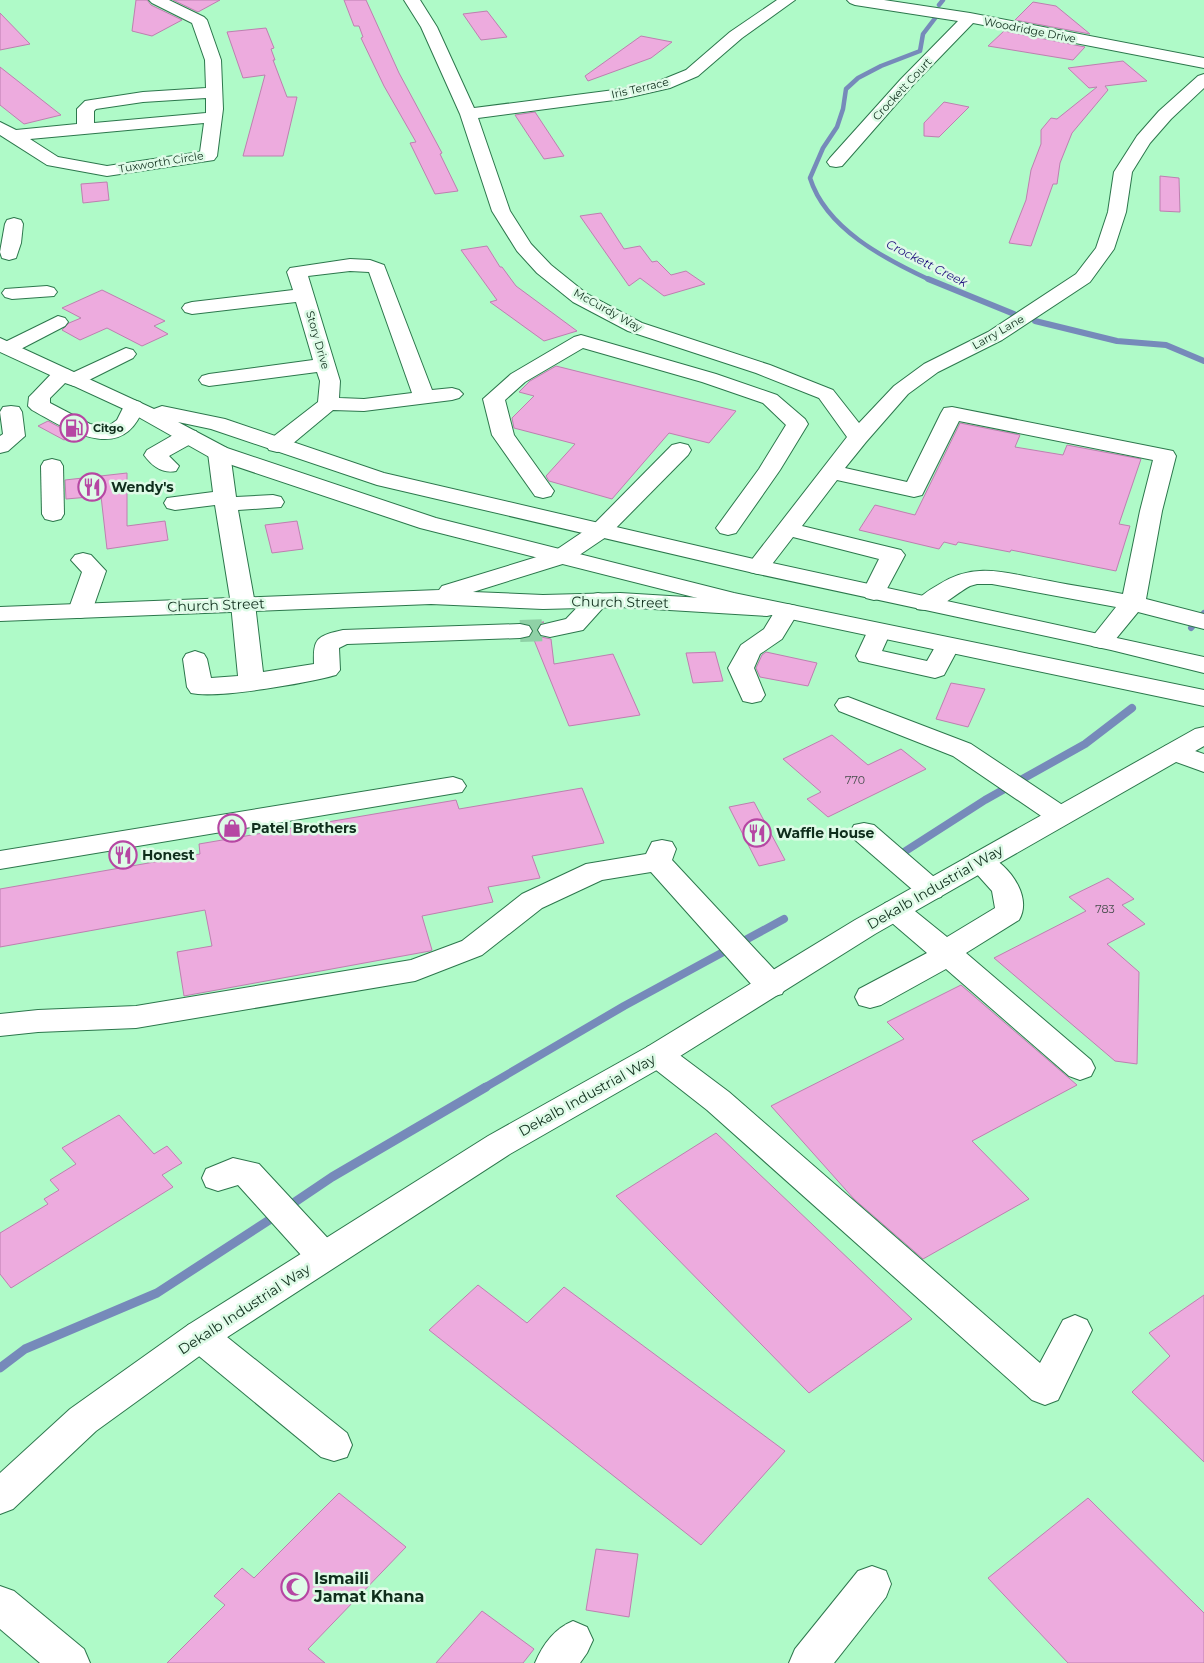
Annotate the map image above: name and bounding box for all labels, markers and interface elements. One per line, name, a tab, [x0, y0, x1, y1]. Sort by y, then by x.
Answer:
street label: Woodridge Drive	[983, 14, 1078, 46]
street label: Crockett Court	[869, 54, 935, 123]
street label: Iris Terrace	[610, 74, 671, 101]
street label: Tuxworth Circle	[118, 148, 205, 176]
water label: Crockett Creek	[884, 236, 971, 290]
street label: McCurdy Way	[571, 285, 645, 335]
street label: Story Drive	[303, 309, 333, 371]
street label: Larry Lane	[970, 311, 1027, 352]
fuel station icon: Citgo	[59, 413, 89, 443]
place label: Citgo	[93, 421, 124, 435]
restaurant icon: Wendy's	[77, 472, 107, 502]
place label: Wendy's	[111, 478, 174, 496]
street label: Church Street	[571, 592, 669, 612]
street label: Church Street	[167, 594, 265, 616]
house number: 770	[845, 773, 865, 787]
shop icon: Patel Brothers	[217, 813, 247, 843]
restaurant icon: Waffle House	[742, 818, 772, 848]
place label: Patel Brothers	[251, 819, 357, 837]
place label: Waffle House	[776, 824, 875, 842]
restaurant icon: Honest	[108, 840, 138, 870]
street label: Dekalb Industrial Way	[864, 841, 1006, 933]
place label: Honest	[142, 846, 195, 864]
house number: 783	[1095, 902, 1115, 916]
street label: Dekalb Industrial Way	[515, 1050, 659, 1140]
street label: Dekalb Industrial Way	[175, 1259, 314, 1358]
place label: Ismaili Jamat Khana	[313, 1569, 424, 1606]
mosque icon: Ismaili Jamat Khana	[280, 1572, 310, 1602]

